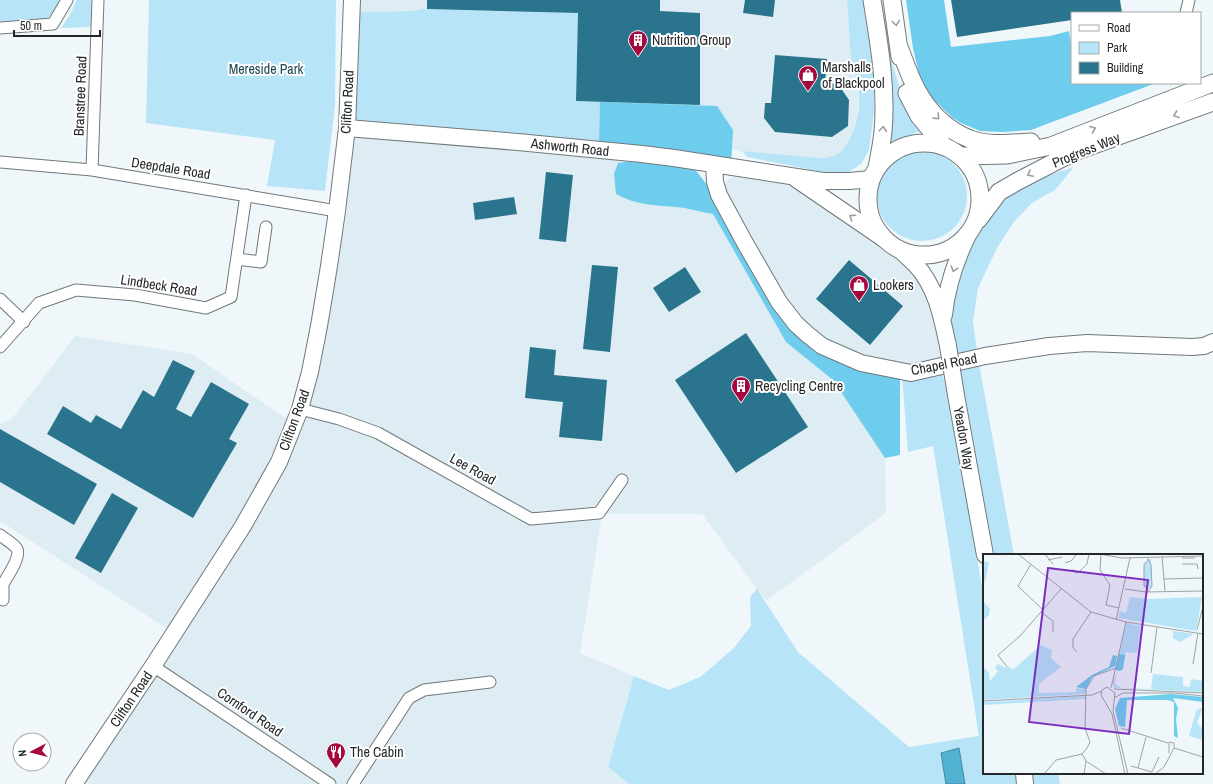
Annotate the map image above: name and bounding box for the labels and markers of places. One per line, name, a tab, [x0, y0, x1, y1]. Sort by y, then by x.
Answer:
building icon: Nutrition Group	[627, 29, 649, 57]
place label: Nutrition Group	[652, 31, 731, 49]
place label: Marshalls of Blackpool	[822, 58, 885, 92]
shop icon: Marshalls of Blackpool	[797, 64, 819, 92]
shop icon: Lookers	[848, 274, 870, 302]
place label: Lookers	[873, 276, 914, 294]
building icon: Recycling Centre	[730, 375, 752, 403]
place label: Recycling Centre	[755, 377, 843, 395]
restaurant icon: The Cabin	[325, 741, 347, 769]
place label: The Cabin	[350, 743, 404, 761]

